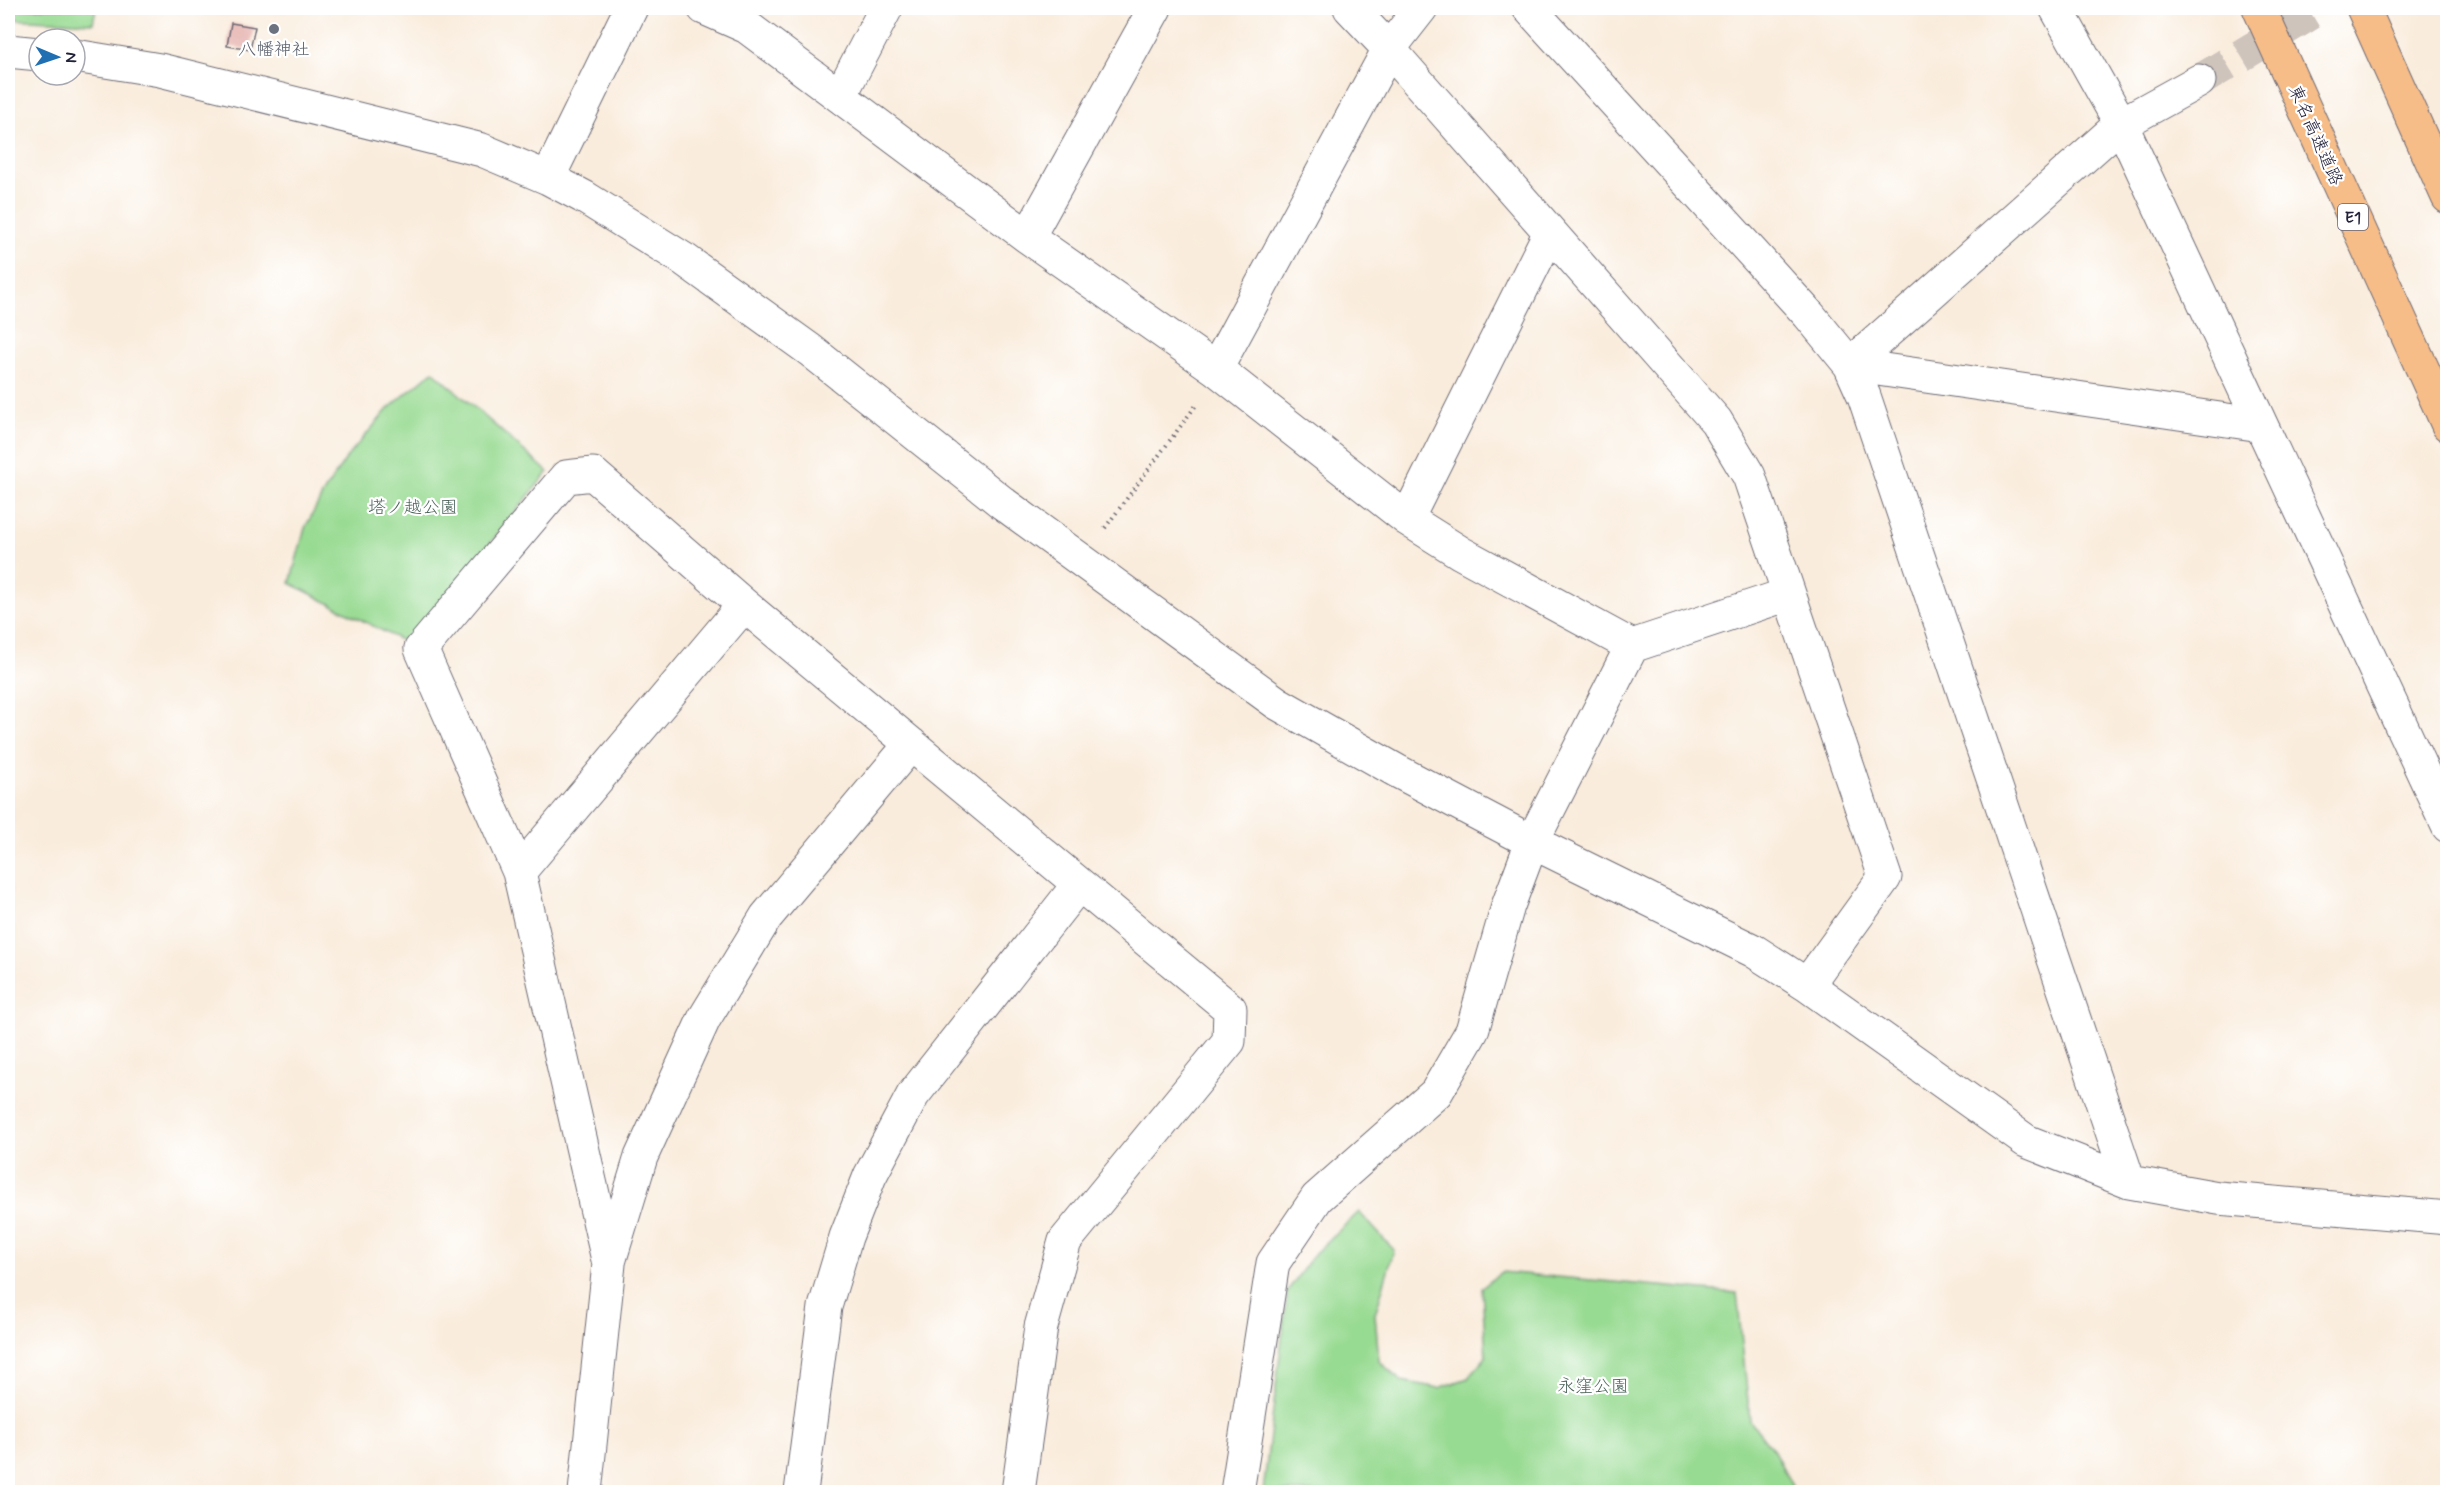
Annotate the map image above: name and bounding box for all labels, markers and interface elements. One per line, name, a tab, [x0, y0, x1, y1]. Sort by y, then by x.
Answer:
marker: 八幡神社	[267, 22, 281, 36]
north arrow	[27, 27, 87, 87]
place label: 八幡神社	[238, 38, 310, 62]
text: N	[60, 52, 81, 63]
street label: 東名高速道路	[2282, 81, 2348, 190]
road number: E1	[2338, 204, 2368, 230]
park label: 塔ノ越公園	[368, 496, 458, 520]
park label: 永窪公園	[1557, 1375, 1629, 1399]

